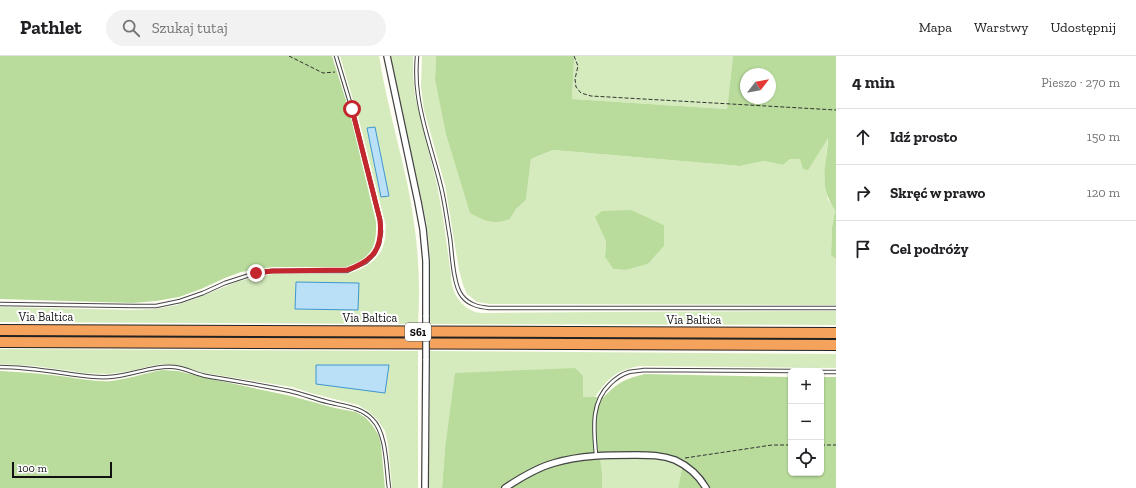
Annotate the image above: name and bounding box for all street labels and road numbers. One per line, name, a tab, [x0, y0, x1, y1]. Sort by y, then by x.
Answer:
street label: Via Baltica	[18, 310, 74, 324]
street label: Via Baltica	[342, 311, 398, 325]
street label: Via Baltica	[666, 313, 722, 327]
road number: S61	[405, 323, 431, 341]

